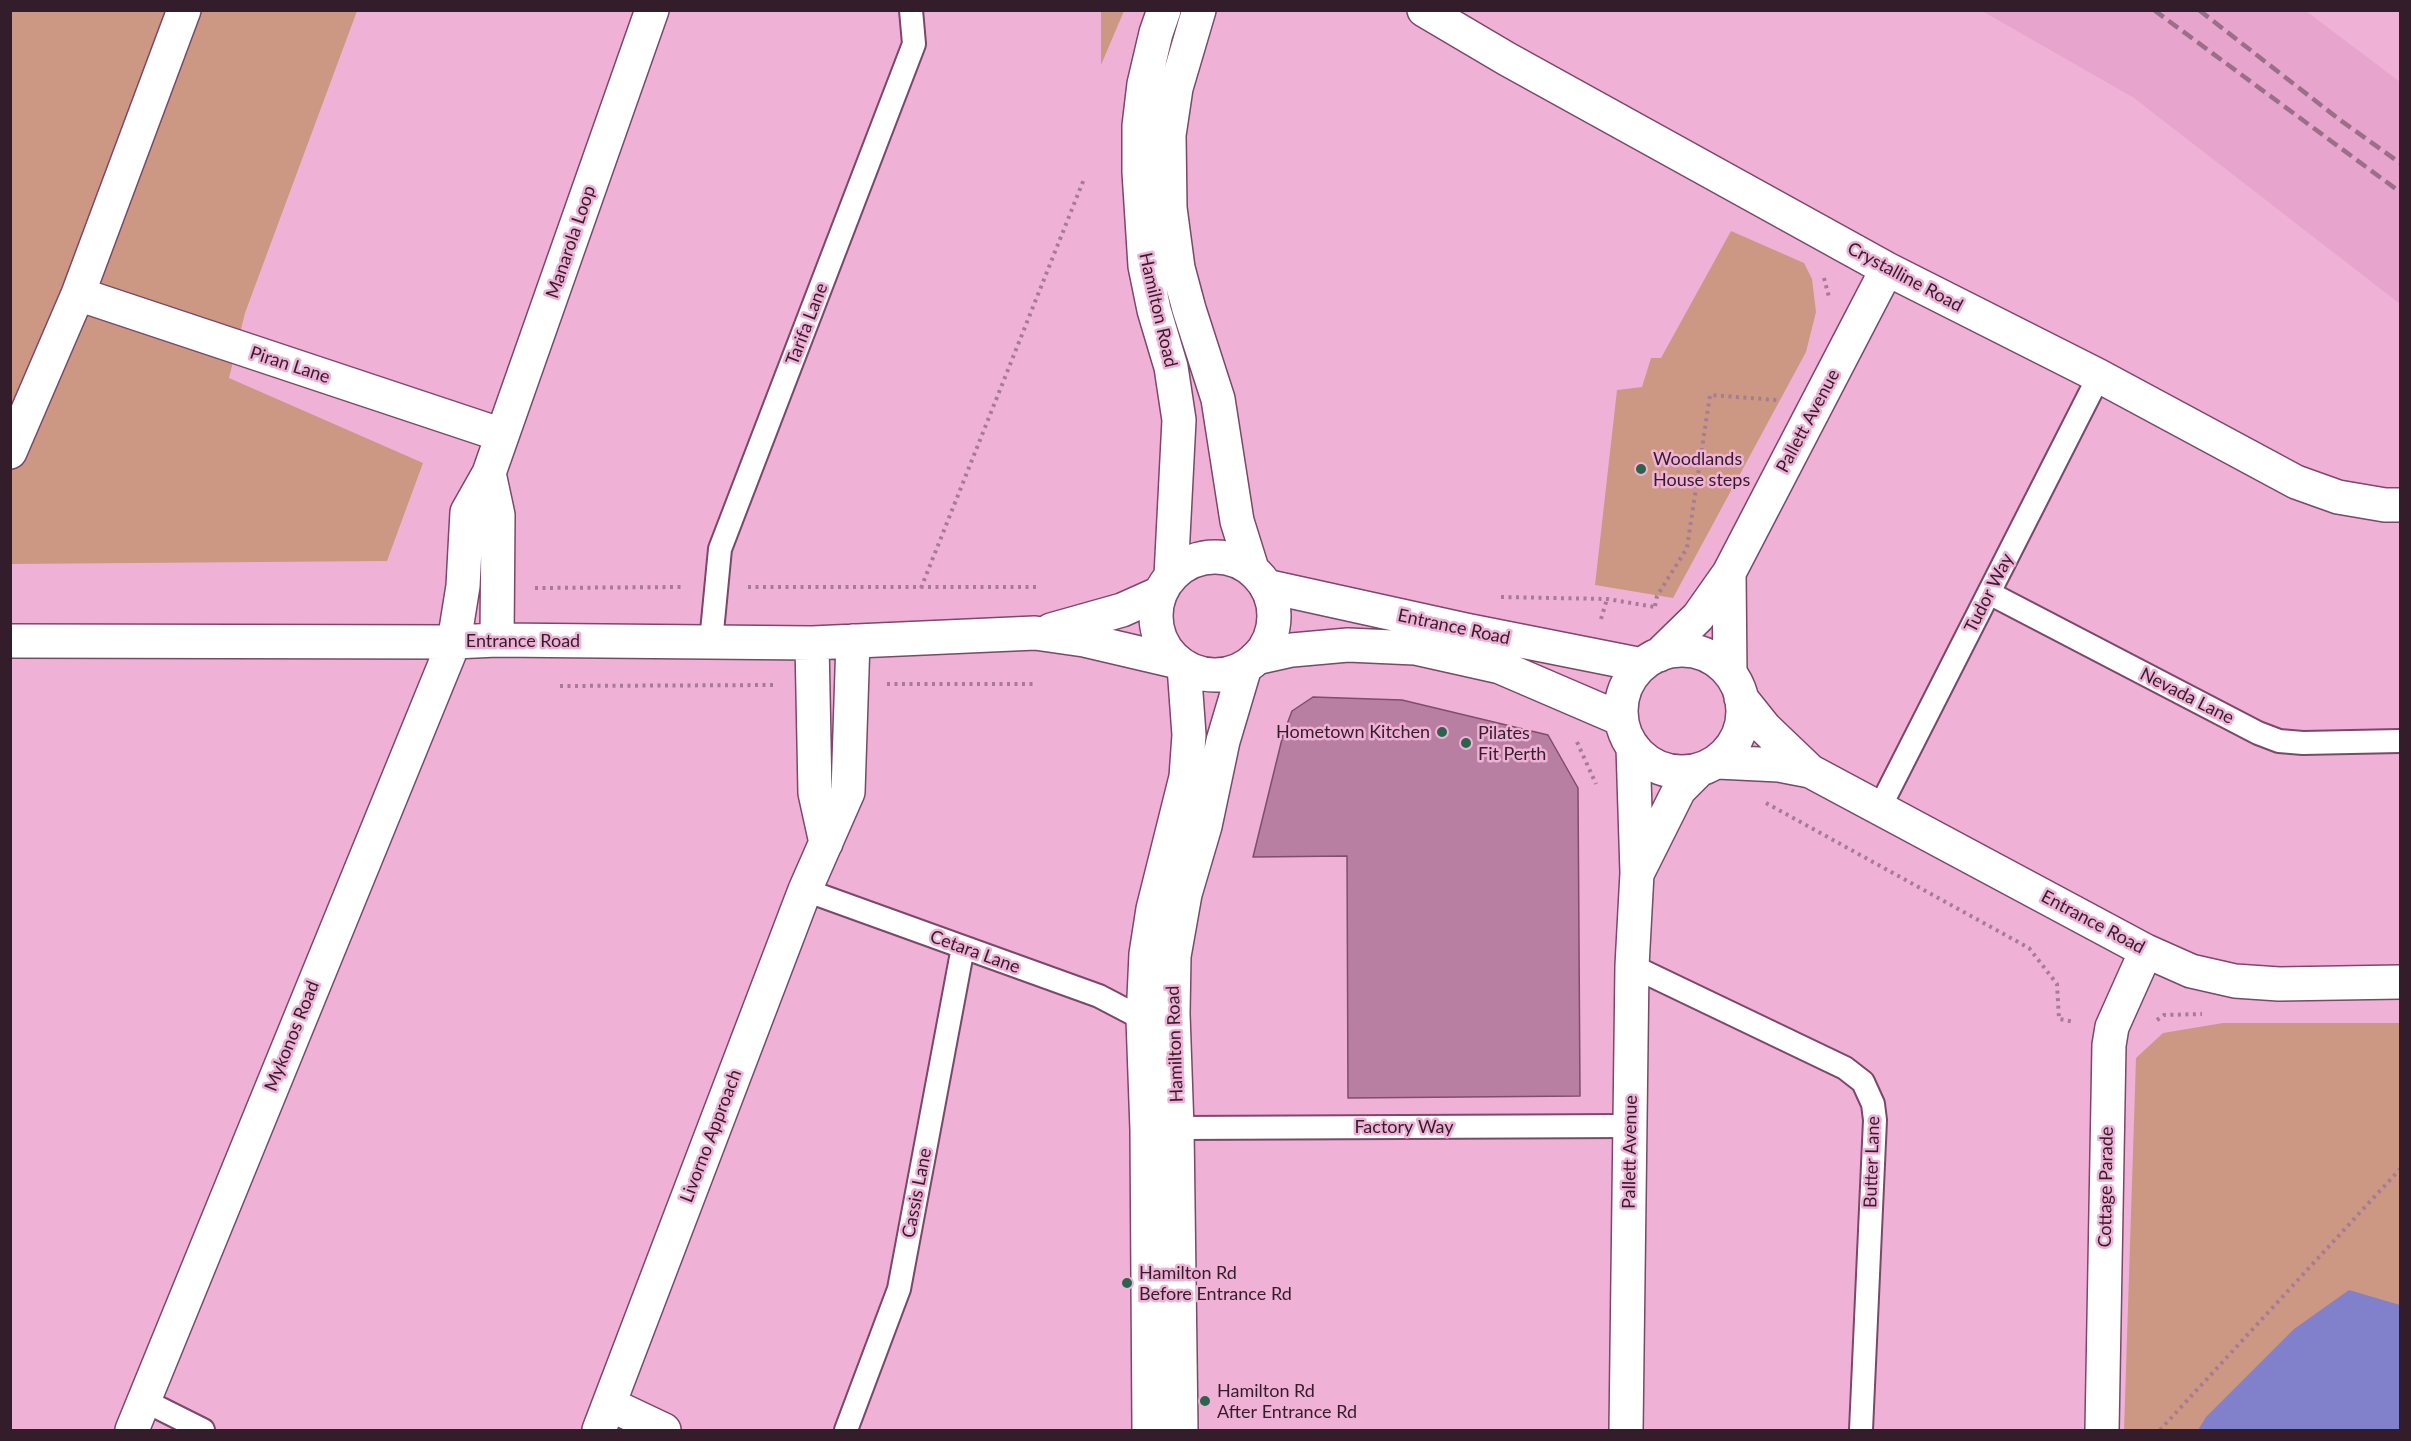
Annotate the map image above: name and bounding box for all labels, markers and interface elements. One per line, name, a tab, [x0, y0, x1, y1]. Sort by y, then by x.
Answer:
street label: Manarola Loop	[542, 183, 600, 301]
street label: Crystalline Road	[1844, 237, 1966, 317]
street label: Hamilton Road	[1134, 251, 1182, 369]
street label: Tarifa Lane	[782, 280, 832, 368]
street label: Piran Lane	[247, 342, 333, 388]
street label: Pallett Avenue	[1772, 366, 1844, 476]
place label: Woodlands House steps	[1653, 448, 1750, 490]
marker: Woodlands House steps	[1634, 462, 1648, 476]
street label: Tudor Way	[1960, 550, 2018, 636]
street label: Entrance Road	[1396, 605, 1512, 649]
street label: Entrance Road	[466, 630, 580, 652]
street label: Nevada Lane	[2137, 663, 2237, 729]
place label: Hometown Kitchen	[1276, 721, 1430, 743]
place label: Pilates Fit Perth	[1478, 722, 1546, 764]
marker: Hometown Kitchen	[1435, 725, 1449, 739]
marker: Pilates Fit Perth	[1459, 736, 1473, 750]
street label: Entrance Road	[2037, 886, 2149, 958]
street label: Cetara Lane	[927, 926, 1023, 978]
street label: Mykonos Road	[260, 978, 324, 1094]
street label: Hamilton Road	[1162, 985, 1188, 1103]
street label: Livorno Approach	[676, 1067, 746, 1205]
street label: Pallett Avenue	[1618, 1095, 1642, 1209]
street label: Factory Way	[1354, 1116, 1454, 1138]
street label: Butter Lane	[1860, 1116, 1884, 1208]
street label: Cottage Parade	[2094, 1126, 2118, 1248]
street label: Cassis Lane	[898, 1146, 936, 1240]
place label: Hamilton Rd Before Entrance Rd	[1139, 1262, 1292, 1304]
marker: Hamilton Rd Before Entrance Rd	[1120, 1276, 1134, 1290]
place label: Hamilton Rd After Entrance Rd	[1217, 1380, 1357, 1422]
marker: Hamilton Rd After Entrance Rd	[1198, 1394, 1212, 1408]

